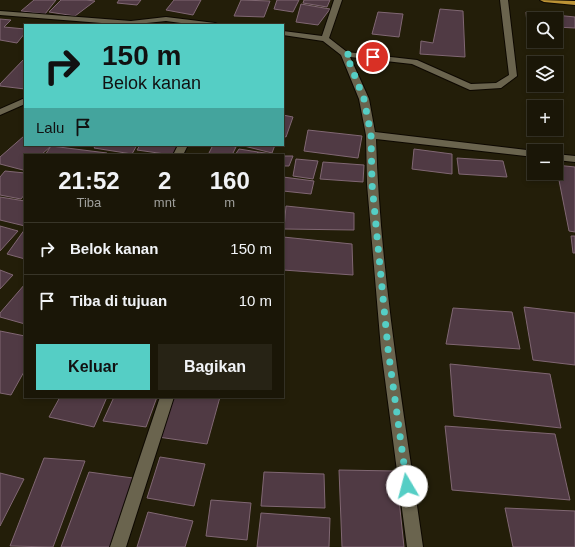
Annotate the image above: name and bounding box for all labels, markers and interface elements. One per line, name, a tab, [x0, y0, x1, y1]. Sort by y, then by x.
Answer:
map controls	[527, 12, 563, 180]
button: search	[527, 12, 563, 48]
icon: right	[36, 40, 88, 92]
text: 150 m	[102, 40, 181, 71]
pin	[356, 40, 390, 74]
icon: arrive	[362, 46, 384, 68]
button: layers	[527, 56, 563, 92]
text: Belok kanan	[102, 73, 201, 93]
button: +	[527, 100, 563, 136]
icon: arrive	[72, 116, 94, 138]
text: Lalu	[36, 119, 64, 136]
button: −	[527, 144, 563, 180]
text: 21:52	[58, 167, 120, 194]
text: 2	[158, 167, 171, 194]
text: 160	[210, 167, 250, 194]
text: Tiba	[77, 195, 101, 210]
text: mnt	[154, 195, 176, 210]
text: m	[224, 195, 235, 210]
icon: right	[36, 238, 58, 260]
text: Belok kanan	[70, 240, 158, 257]
text: 150 m	[230, 240, 272, 257]
icon: arrive	[36, 290, 58, 312]
text: Tiba di tujuan	[70, 292, 167, 309]
text: 10 m	[239, 292, 272, 309]
button: Keluar	[36, 344, 150, 390]
button: Bagikan	[158, 344, 272, 390]
position arrow	[386, 465, 428, 507]

